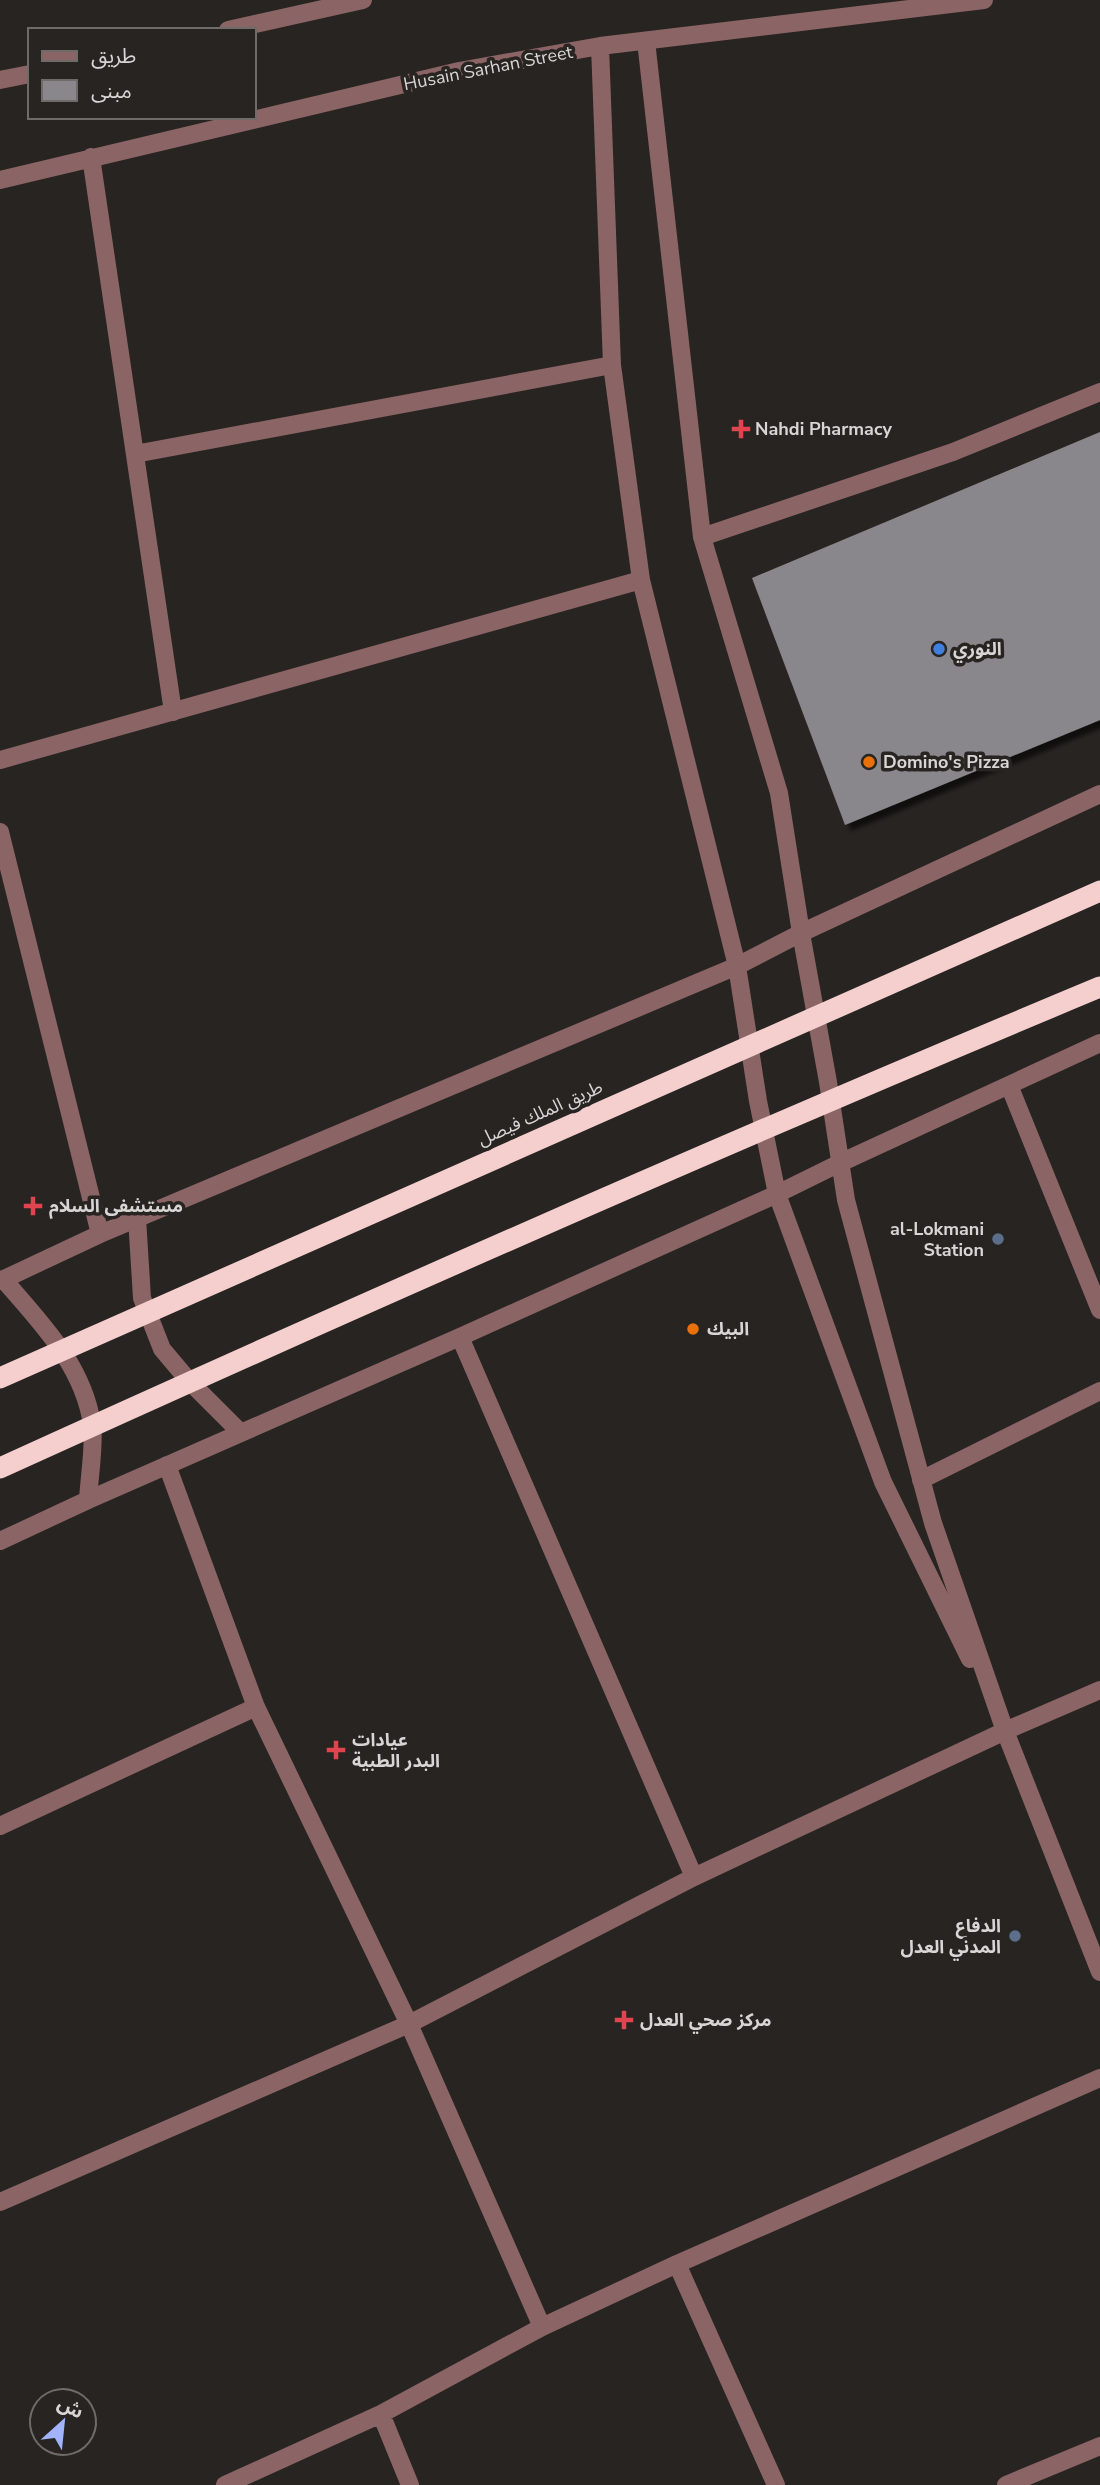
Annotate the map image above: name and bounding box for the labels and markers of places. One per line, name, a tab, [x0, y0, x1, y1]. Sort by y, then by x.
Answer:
place label: Nahdi Pharmacy	[755, 417, 893, 441]
marker: Nahdi Pharmacy	[733, 421, 749, 437]
place label: النوري	[953, 637, 1002, 663]
marker: النوري	[931, 641, 947, 657]
place label: Domino's Pizza	[883, 750, 1010, 774]
marker: Domino's Pizza	[861, 754, 877, 770]
place label: مستشفى السلام	[49, 1194, 183, 1219]
marker: مستشفى السلام	[23, 1196, 43, 1216]
place label: al-Lokmani Station	[890, 1217, 984, 1262]
marker: al-Lokmani Station	[990, 1231, 1006, 1247]
place label: البيك	[707, 1317, 749, 1341]
marker: البيك	[685, 1321, 701, 1337]
place label: عيادات البدر الطبية	[352, 1728, 440, 1773]
marker: عيادات البدر الطبية	[326, 1740, 346, 1760]
place label: الدفاع المدني العدل	[900, 1914, 1001, 1961]
marker: الدفاع المدني العدل	[1007, 1928, 1023, 1944]
place label: مركز صحي العدل	[640, 2008, 771, 2034]
marker: مركز صحي العدل	[614, 2010, 634, 2030]

